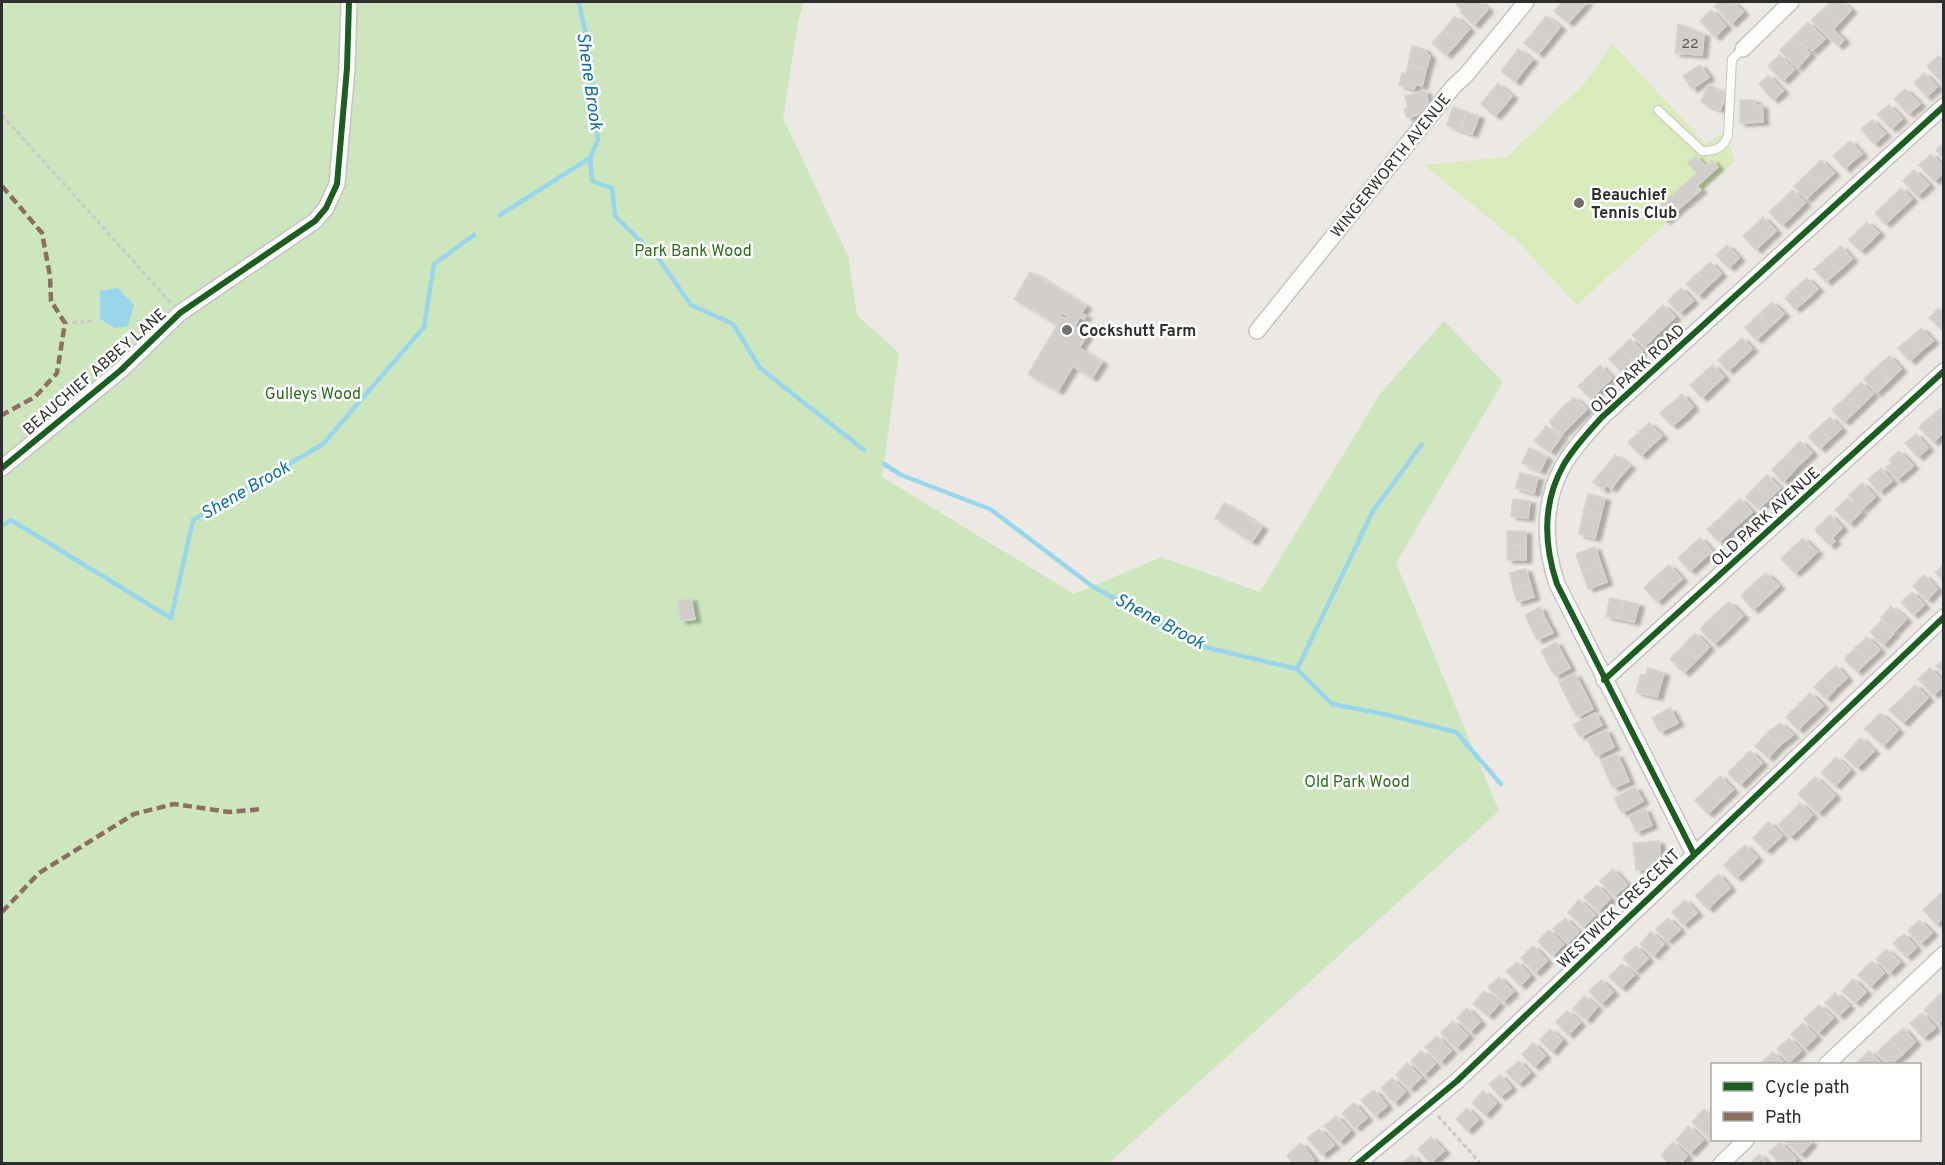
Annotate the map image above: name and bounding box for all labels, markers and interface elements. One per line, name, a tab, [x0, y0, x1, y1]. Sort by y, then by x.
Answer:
water label: Shene Brook	[570, 31, 607, 133]
house number: 22	[1681, 36, 1699, 53]
street label: WINGERWORTH AVENUE	[1327, 90, 1456, 242]
place label: Beauchief Tennis Club	[1591, 186, 1677, 224]
marker: Beauchief Tennis Club	[1572, 196, 1586, 210]
park label: Park Bank Wood	[634, 242, 752, 262]
street label: BEAUCHIEF ABBEY LANE	[20, 305, 171, 440]
street label: OLD PARK ROAD	[1587, 320, 1690, 418]
place label: Cockshutt Farm	[1079, 322, 1196, 342]
marker: Cockshutt Farm	[1060, 323, 1074, 337]
park label: Gulleys Wood	[265, 385, 361, 405]
water label: Shene Brook	[197, 456, 295, 526]
street label: OLD PARK AVENUE	[1708, 463, 1825, 572]
water label: Shene Brook	[1110, 589, 1209, 656]
park label: Old Park Wood	[1304, 773, 1410, 793]
street label: WESTWICK CRESCENT	[1554, 845, 1685, 973]
legend	[1711, 1063, 1921, 1141]
text: Cycle path	[1765, 1077, 1850, 1100]
text: Path	[1765, 1107, 1802, 1130]

